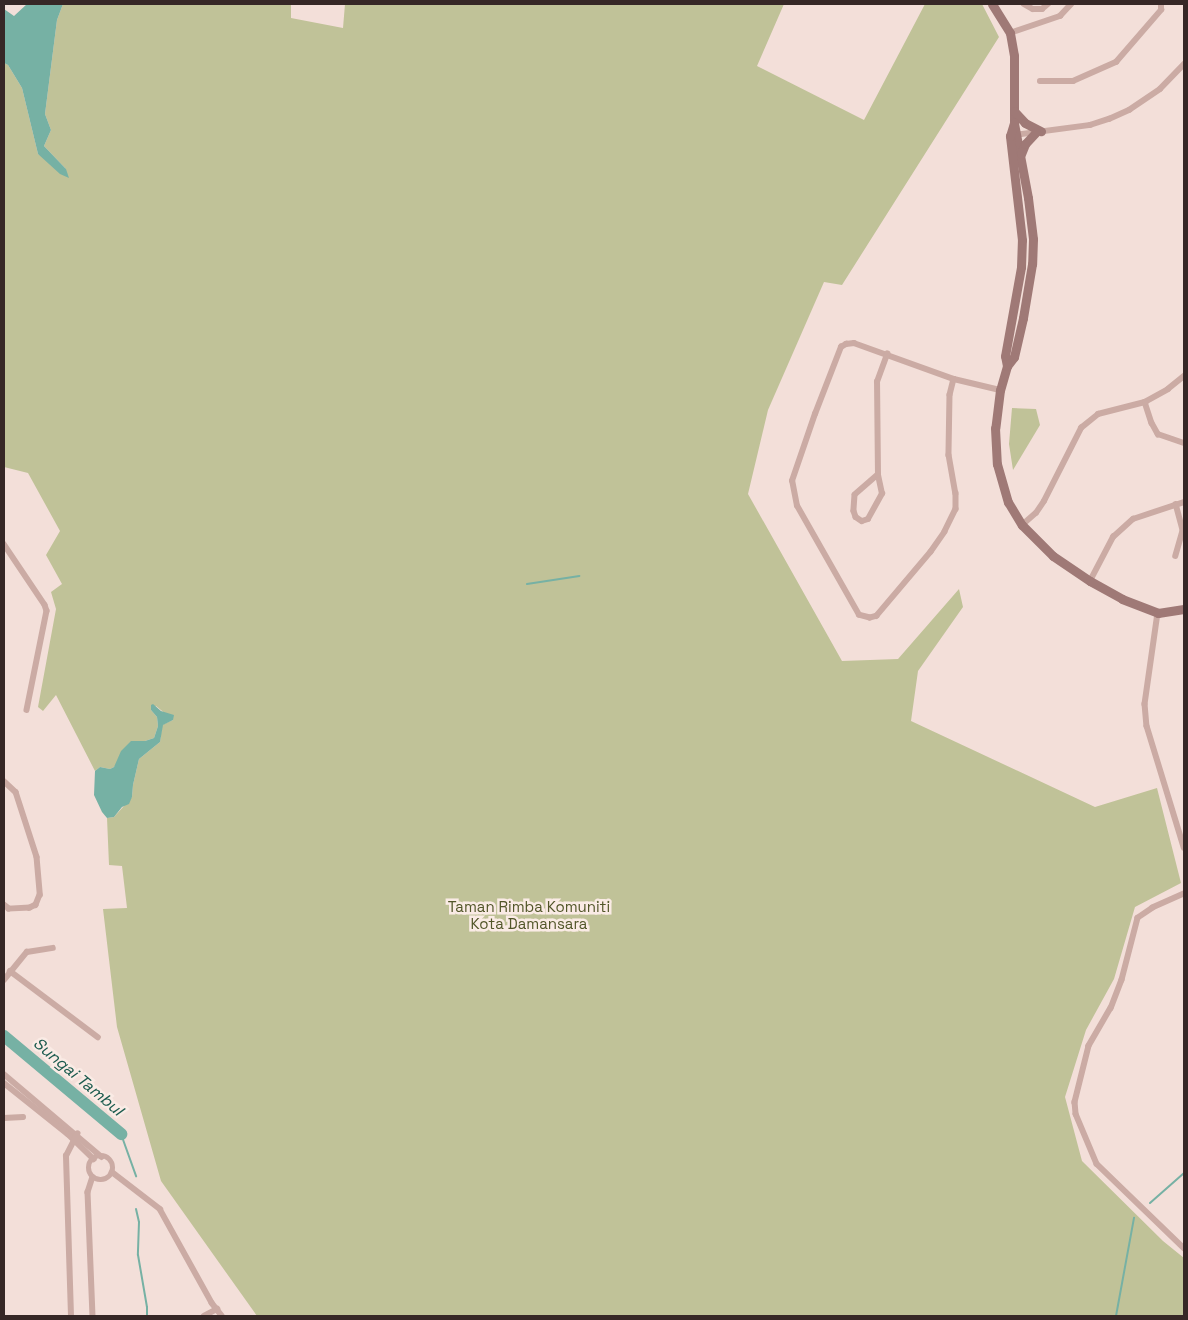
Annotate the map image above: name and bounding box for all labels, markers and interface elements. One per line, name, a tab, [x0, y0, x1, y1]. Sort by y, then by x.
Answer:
park label: Taman Rimba Komuniti Kota Damansara	[448, 897, 610, 932]
water label: Sungai Tambul	[29, 1034, 127, 1120]

